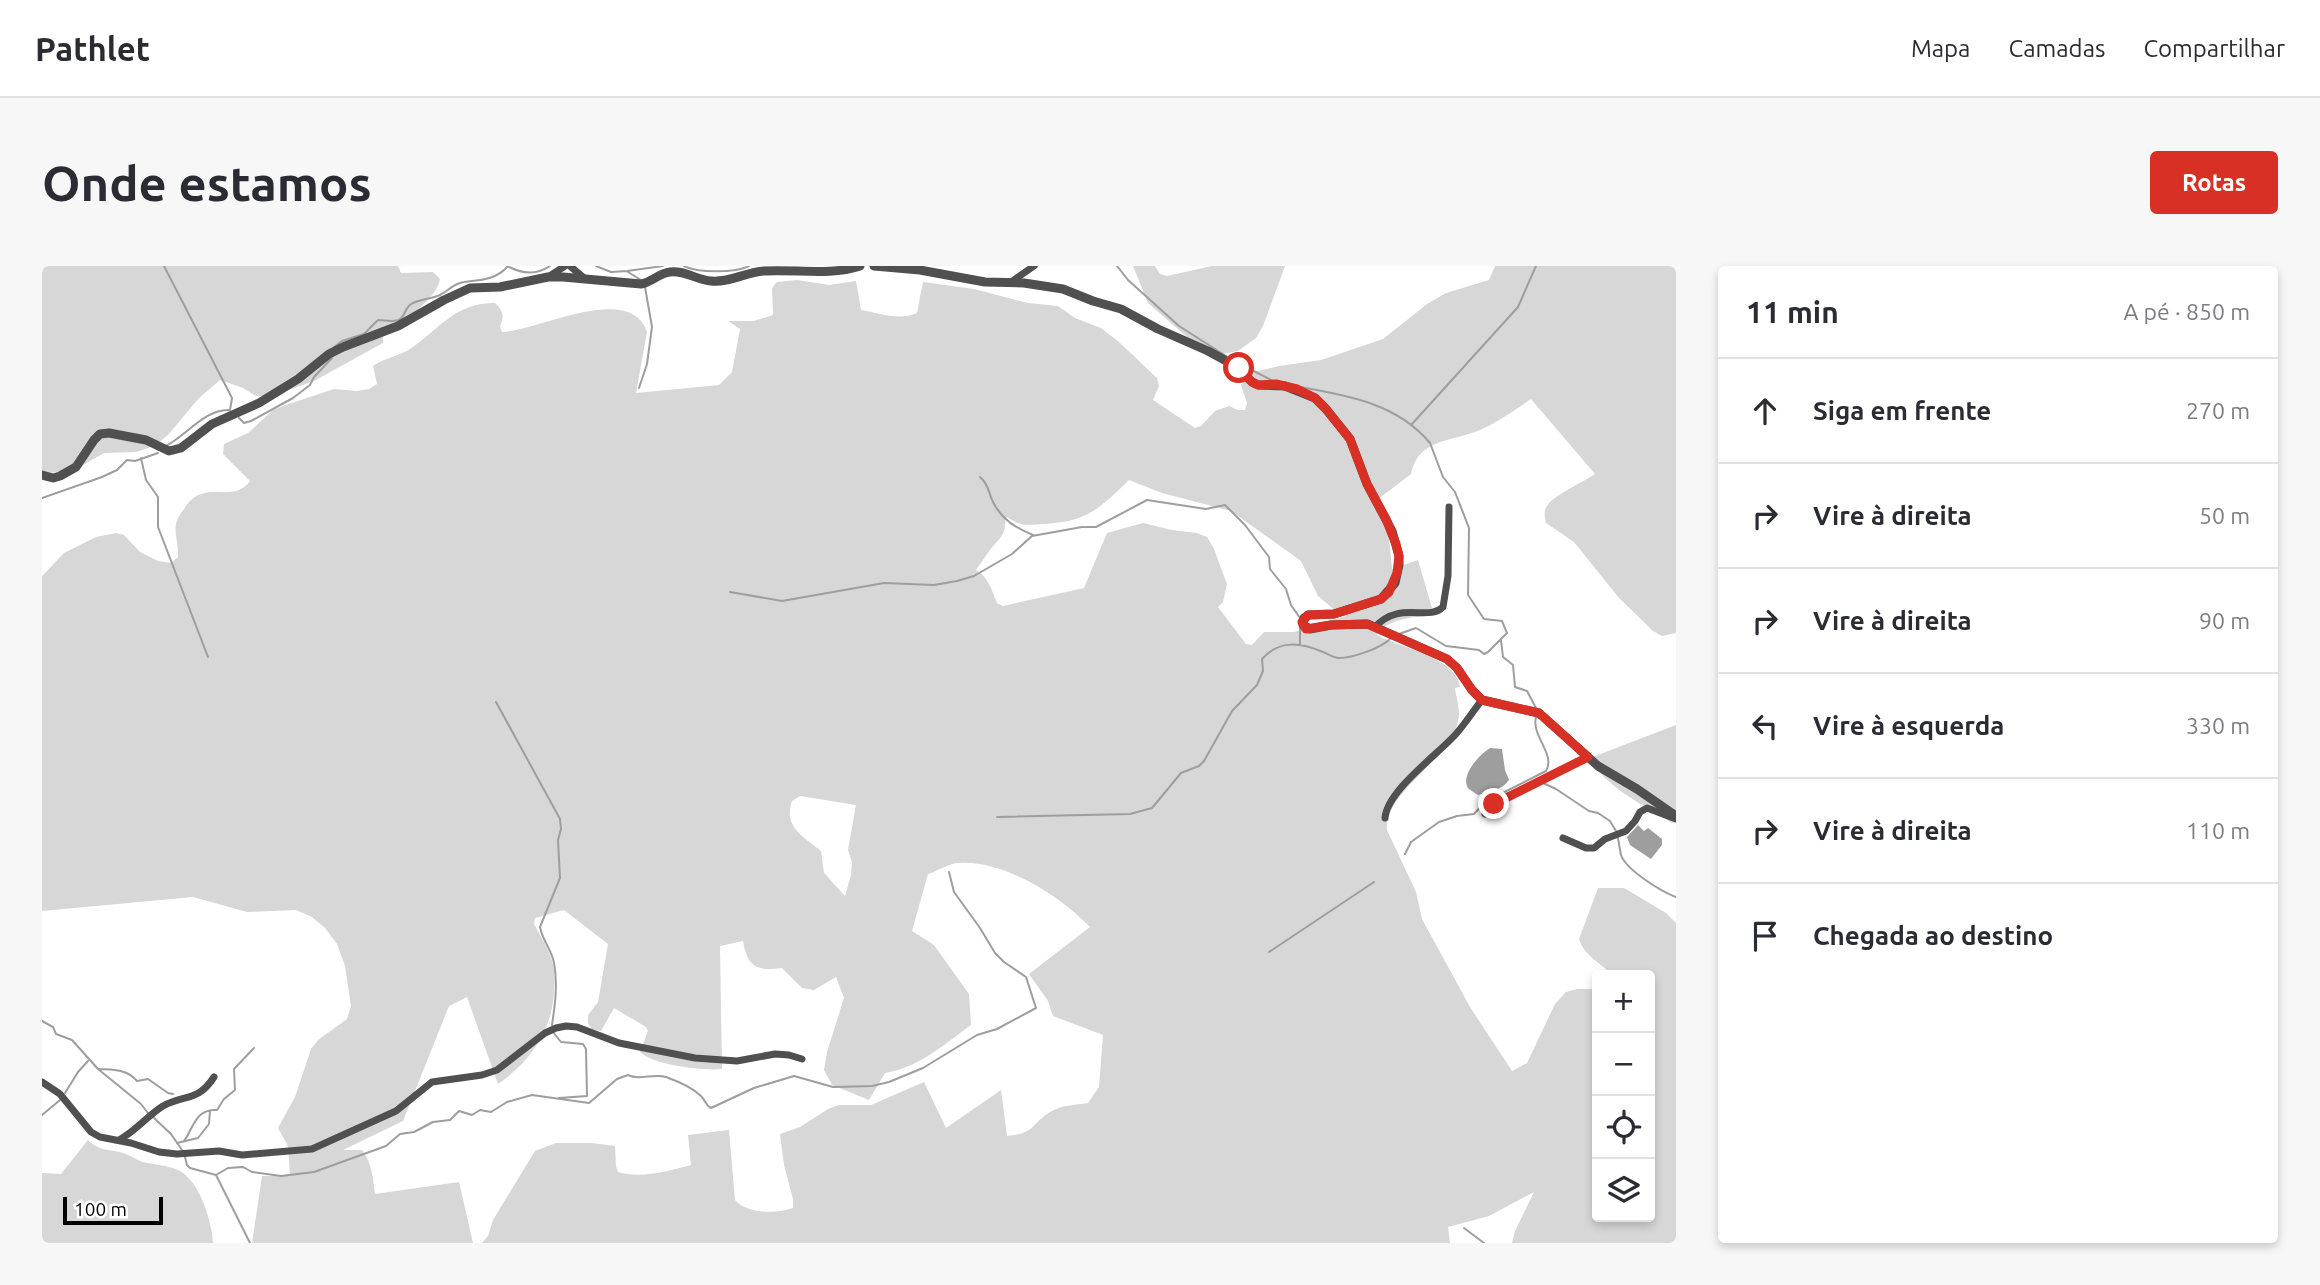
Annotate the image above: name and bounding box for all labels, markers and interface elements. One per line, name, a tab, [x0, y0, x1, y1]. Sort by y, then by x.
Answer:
text: Pathlet	[35, 30, 150, 67]
text: Mapa	[1911, 35, 1970, 62]
text: Camadas	[2008, 35, 2105, 62]
text: Compartilhar	[2143, 35, 2285, 62]
button: Rotas	[2150, 151, 2278, 214]
text: Onde estamos	[42, 155, 372, 210]
text: 11 min	[1746, 295, 1839, 329]
text: A pé · 850 m	[2123, 299, 2250, 324]
route start	[1223, 352, 1254, 383]
icon: ahead	[1746, 392, 1784, 430]
text: Siga em frente	[1813, 396, 1991, 425]
text: 270 m	[2186, 398, 2250, 423]
icon: right	[1746, 497, 1784, 535]
text: Vire à direita	[1813, 501, 1972, 530]
text: 50 m	[2199, 503, 2250, 528]
icon: right	[1746, 602, 1784, 640]
text: Vire à direita	[1813, 606, 1972, 635]
text: 90 m	[2199, 608, 2250, 633]
icon: left	[1746, 707, 1784, 745]
text: Vire à esquerda	[1813, 711, 2004, 740]
text: 330 m	[2186, 713, 2250, 738]
route end	[1478, 788, 1509, 819]
icon: right	[1746, 812, 1784, 850]
text: Vire à direita	[1813, 816, 1972, 845]
text: 110 m	[2186, 818, 2250, 843]
icon: arrive	[1746, 917, 1784, 955]
text: Chegada ao destino	[1813, 921, 2053, 950]
map controls	[1592, 970, 1655, 1222]
button: +	[1592, 970, 1655, 1033]
button: −	[1592, 1033, 1655, 1096]
button: locate	[1592, 1096, 1655, 1159]
button: layers	[1592, 1159, 1655, 1222]
scale bar	[63, 1194, 163, 1226]
text: 100 m	[74, 1198, 127, 1220]

